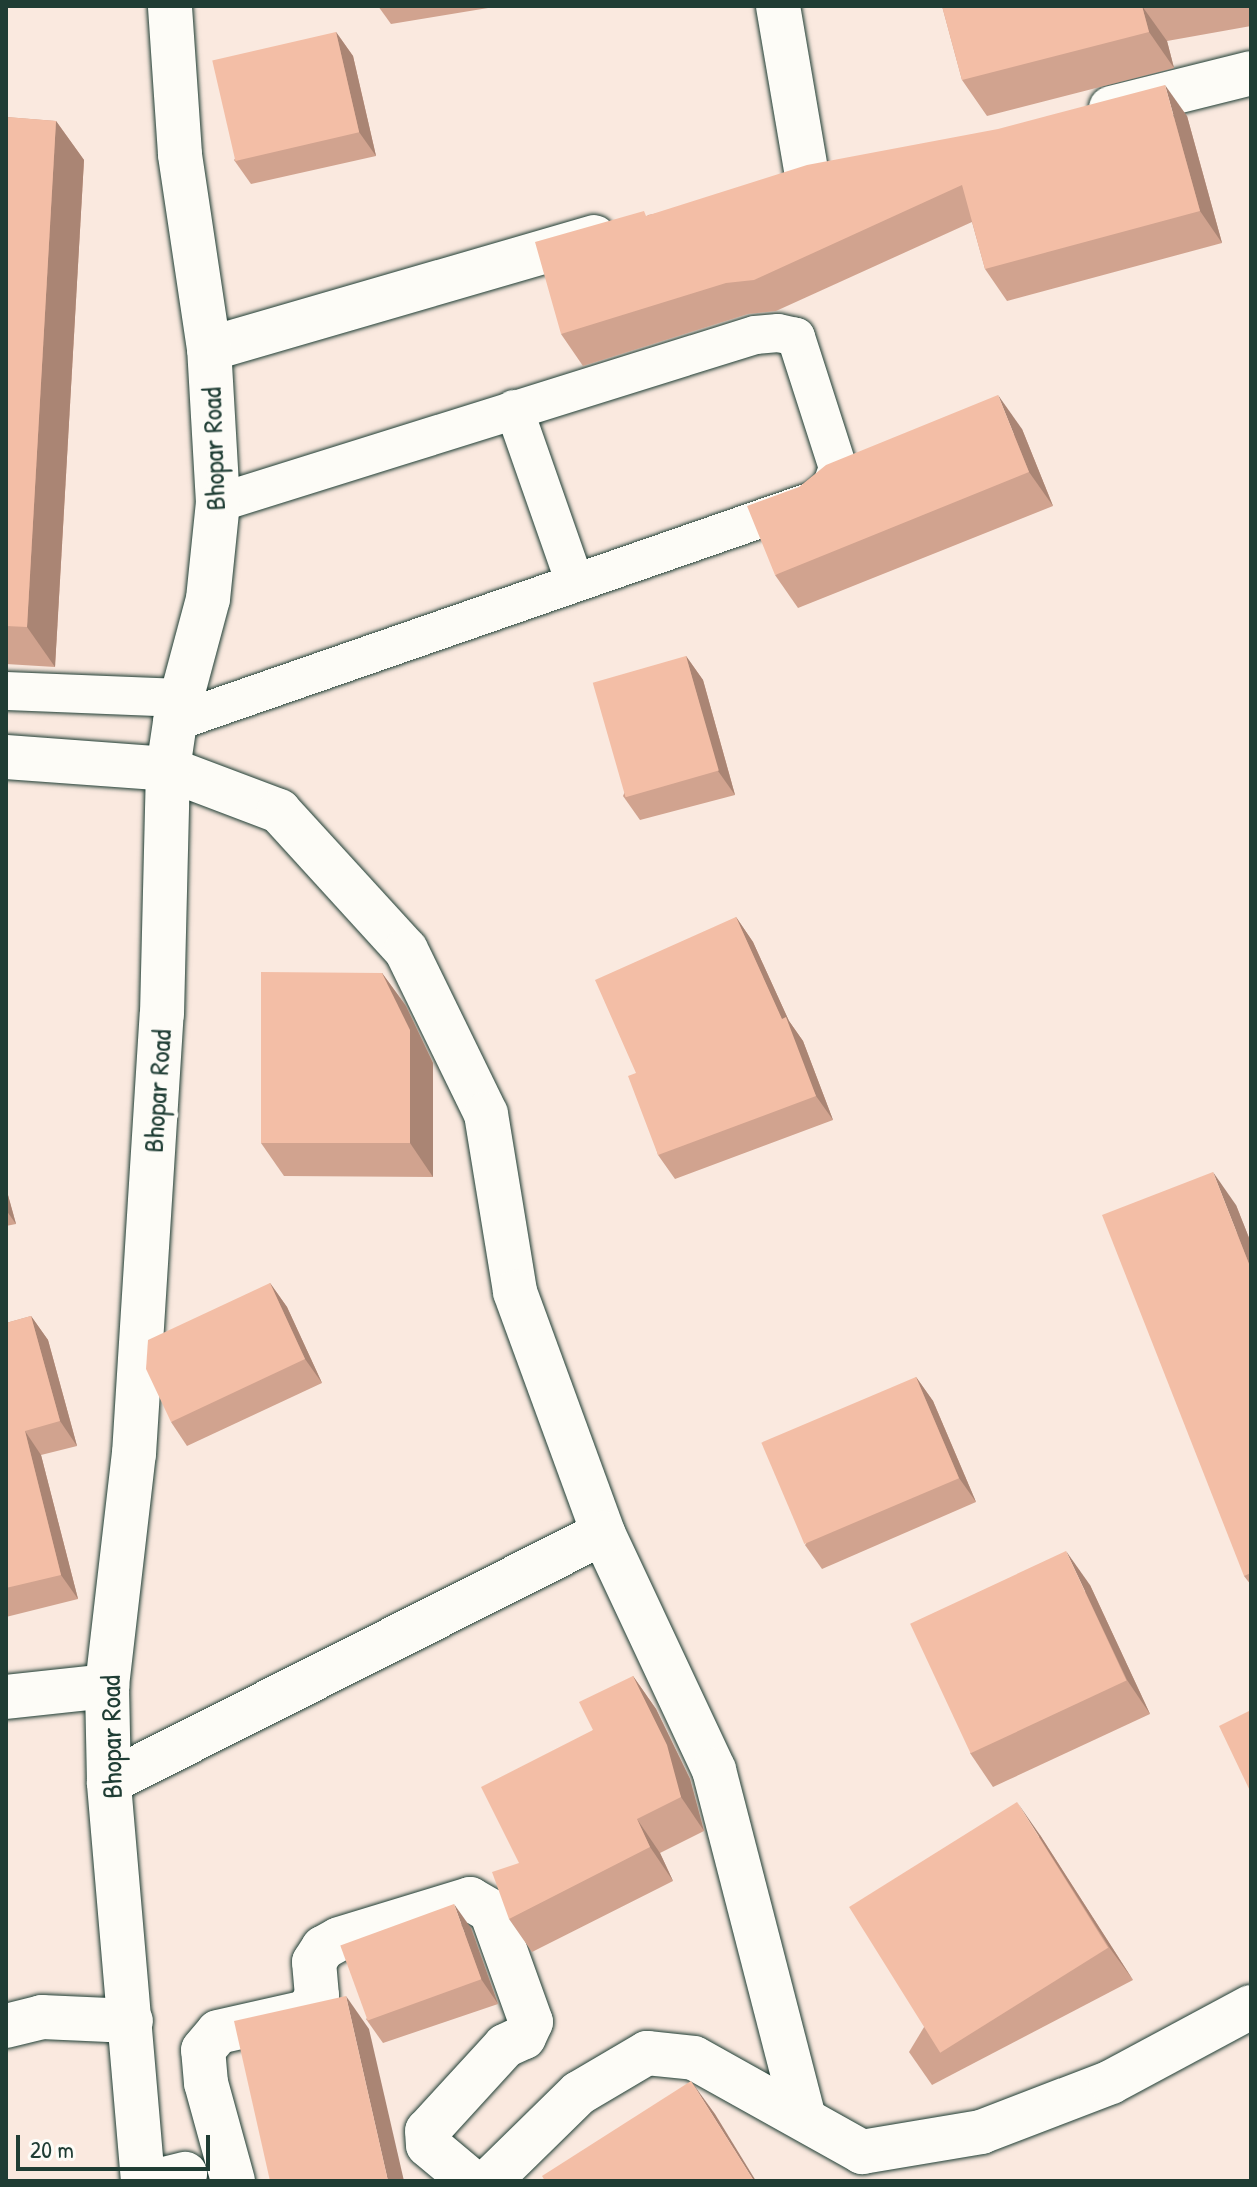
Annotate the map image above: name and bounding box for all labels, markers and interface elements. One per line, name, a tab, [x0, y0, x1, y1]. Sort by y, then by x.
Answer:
street label: Bhopar Road	[194, 387, 232, 511]
street label: Bhopar Road	[136, 1028, 178, 1154]
street label: Bhopar Road	[93, 1675, 129, 1799]
scale bar	[20, 2119, 214, 2169]
text: 20 m	[30, 2133, 74, 2165]

